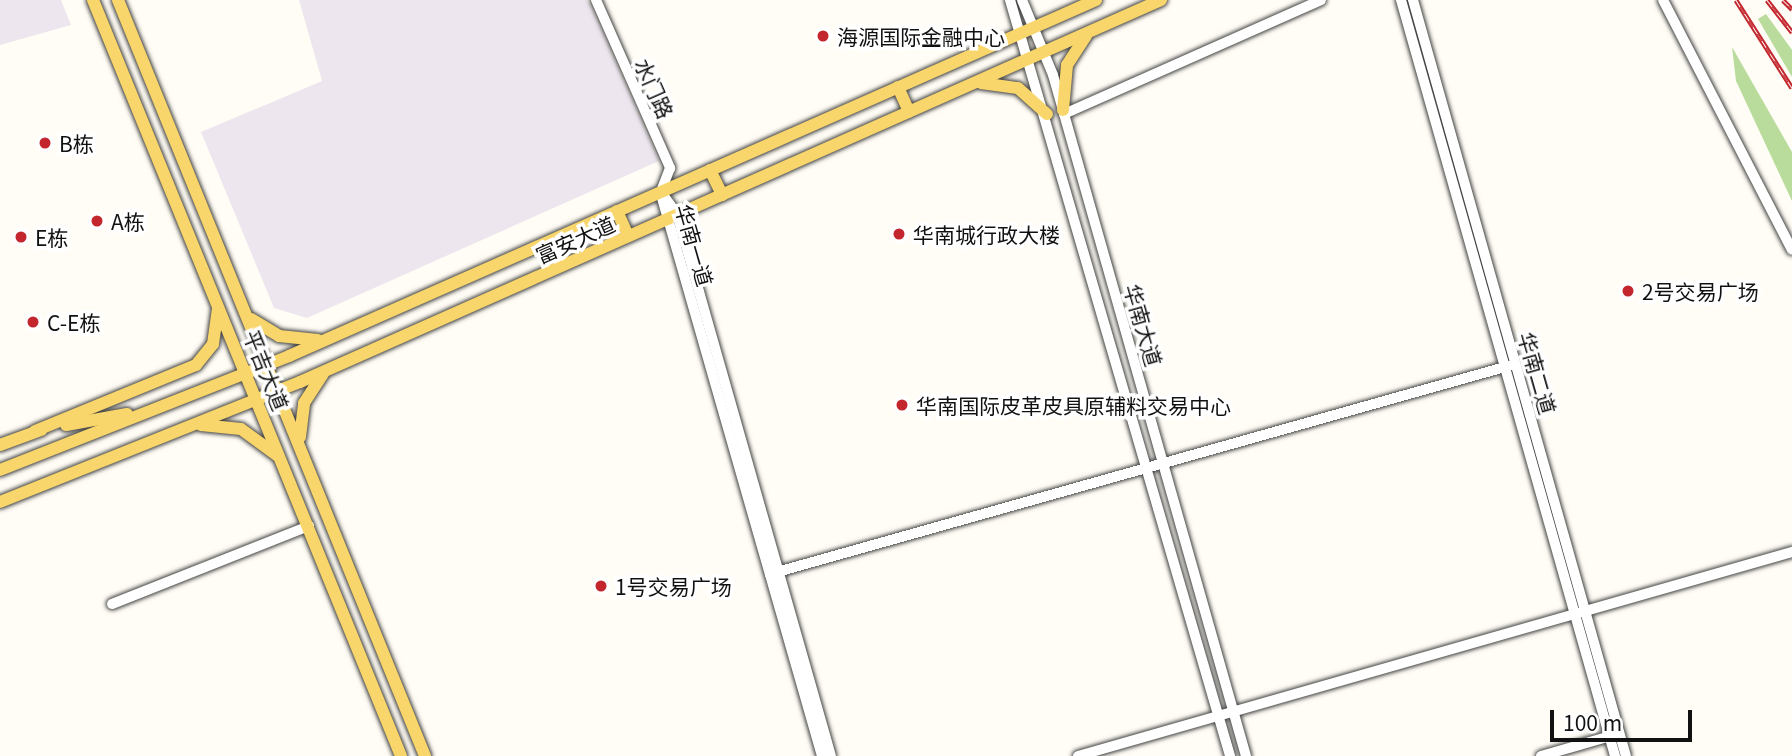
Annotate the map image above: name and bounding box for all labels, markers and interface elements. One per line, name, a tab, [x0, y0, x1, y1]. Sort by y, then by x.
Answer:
place label: 海源国际金融中心	[837, 23, 1005, 49]
marker: 海源国际金融中心	[815, 28, 831, 44]
street label: 水门路	[631, 54, 679, 122]
place label: B栋	[59, 130, 94, 156]
marker: B栋	[37, 135, 53, 151]
street label: 华南一道	[671, 201, 719, 289]
place label: A栋	[111, 208, 145, 234]
street label: 富安大道	[532, 210, 618, 268]
marker: A栋	[89, 213, 105, 229]
place label: 华南城行政大楼	[913, 221, 1060, 247]
place label: E栋	[35, 224, 68, 250]
marker: 华南城行政大楼	[891, 226, 907, 242]
marker: E栋	[13, 229, 29, 245]
place label: 2号交易广场	[1642, 278, 1759, 304]
street label: 华南大道	[1120, 281, 1168, 369]
marker: 2号交易广场	[1620, 283, 1636, 299]
place label: C-E栋	[47, 309, 100, 335]
marker: C-E栋	[25, 314, 41, 330]
street label: 平吉大道	[240, 326, 294, 414]
street label: 华南二道	[1514, 329, 1562, 417]
place label: 华南国际皮革皮具原辅料交易中心	[916, 392, 1231, 418]
marker: 华南国际皮革皮具原辅料交易中心	[894, 397, 910, 413]
place label: 1号交易广场	[615, 573, 732, 599]
marker: 1号交易广场	[593, 578, 609, 594]
scale bar	[1554, 696, 1696, 740]
text: 100 m	[1563, 707, 1622, 737]

